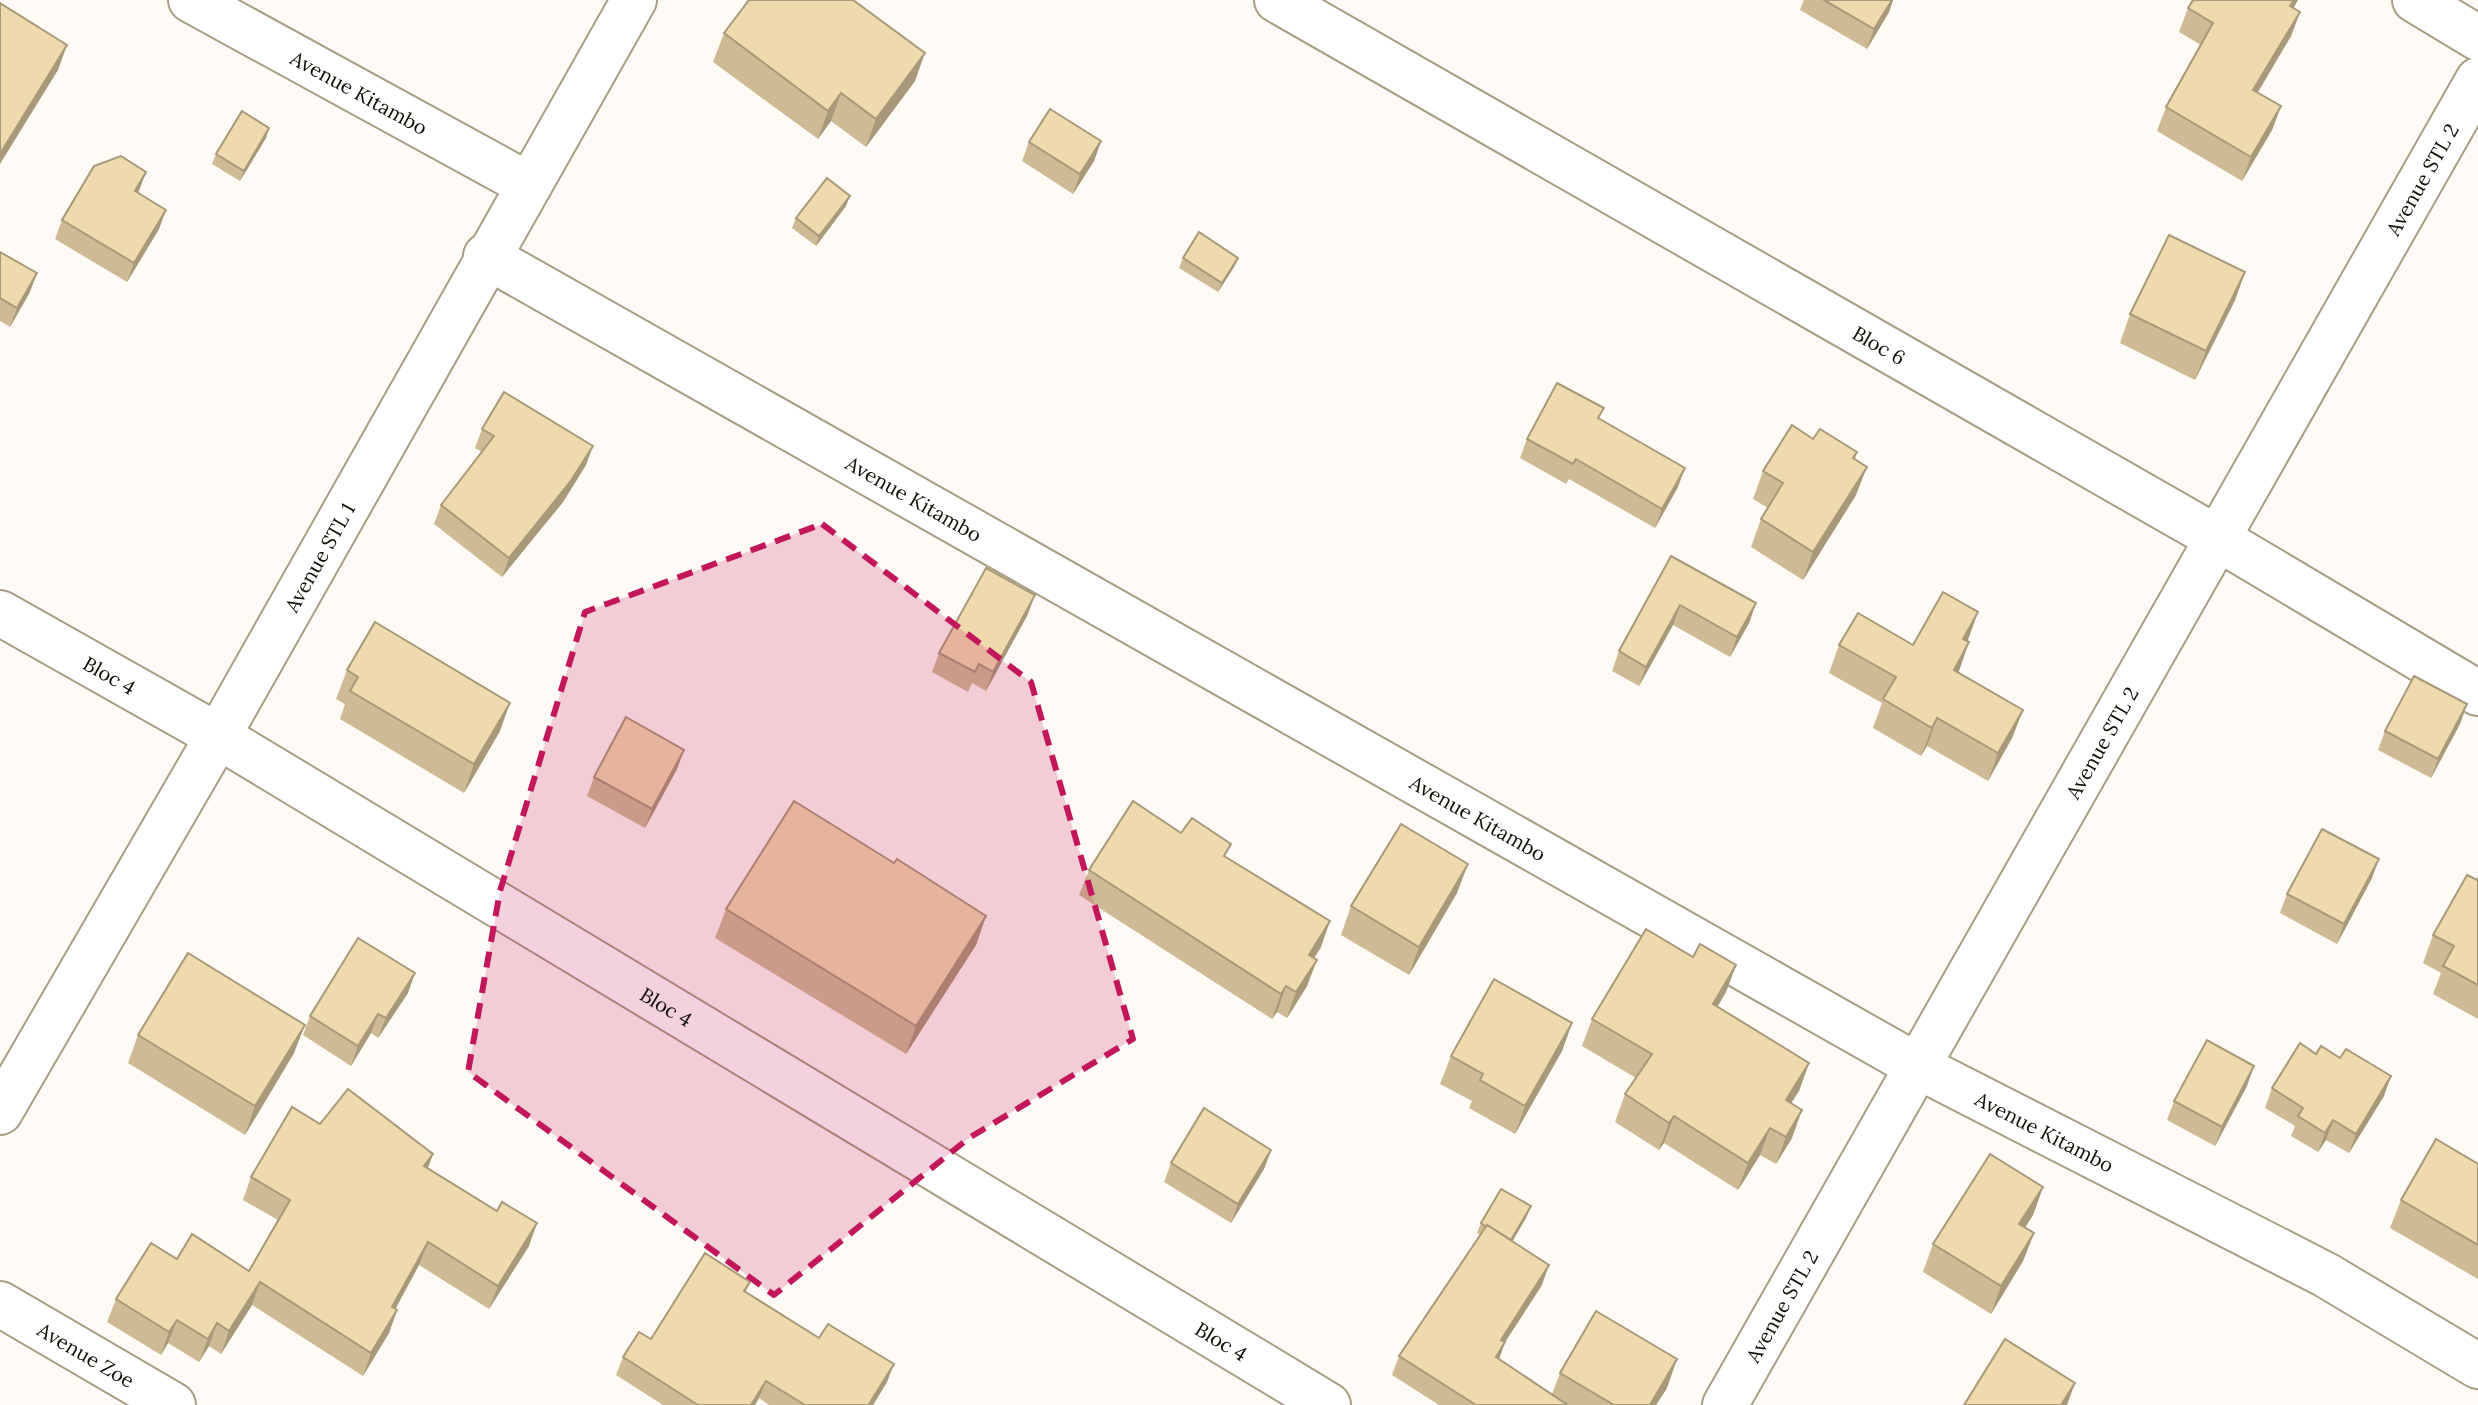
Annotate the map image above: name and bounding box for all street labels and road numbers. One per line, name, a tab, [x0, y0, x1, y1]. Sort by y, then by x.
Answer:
street label: Avenue Kitambo	[286, 44, 432, 140]
street label: Avenue STL 2	[2379, 119, 2463, 240]
street label: Bloc 6	[1848, 320, 1910, 370]
street label: Avenue Kitambo	[841, 449, 987, 547]
street label: Avenue STL 1	[278, 498, 360, 617]
street label: Bloc 4	[79, 650, 140, 700]
street label: Avenue STL 2	[2059, 682, 2143, 804]
street label: Avenue Kitambo	[1405, 769, 1550, 866]
street label: Bloc 4	[636, 981, 697, 1032]
street label: Avenue Kitambo	[1971, 1085, 2118, 1177]
street label: Avenue STL 2	[1739, 1245, 1823, 1367]
street label: Avenue Zoe	[33, 1316, 139, 1392]
street label: Bloc 4	[1191, 1316, 1252, 1366]

